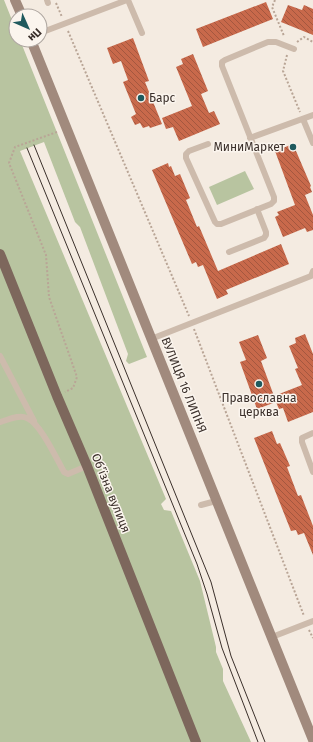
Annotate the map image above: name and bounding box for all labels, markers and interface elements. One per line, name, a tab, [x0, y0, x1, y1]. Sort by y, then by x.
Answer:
north arrow	[8, 8, 48, 48]
text: Пн	[25, 25, 44, 44]
place label: Барс	[149, 91, 176, 105]
marker: Барс	[136, 93, 146, 103]
place label: МиниМаркет	[213, 140, 286, 154]
marker: МиниМаркет	[288, 142, 298, 152]
street label: ВУЛИЦЯ 16 ЛИПНЯ	[158, 335, 210, 435]
marker: Православна церква	[254, 379, 264, 389]
place label: Православна церква	[222, 391, 296, 419]
street label: Обʼїзна вулиця	[89, 451, 133, 535]

